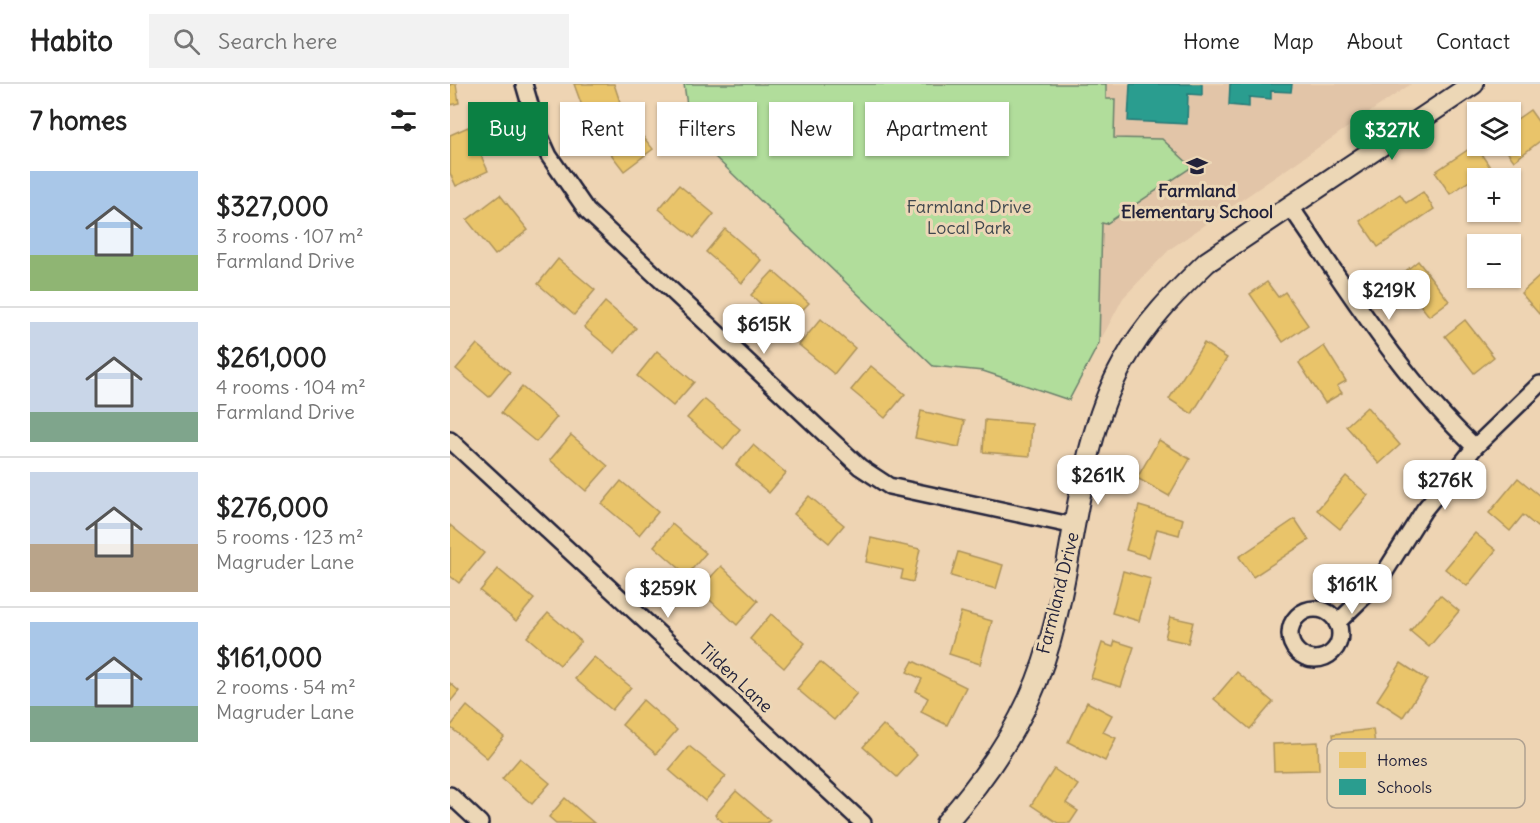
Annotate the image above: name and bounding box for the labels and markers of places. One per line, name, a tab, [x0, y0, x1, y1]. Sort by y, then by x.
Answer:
pin: $327K	[1350, 110, 1434, 161]
school or university icon: Farmland Elementary School	[1185, 154, 1209, 178]
place label: Farmland Elementary School	[1121, 179, 1273, 223]
pin: $219K	[1347, 270, 1431, 321]
pin: $615K	[722, 304, 806, 355]
pin: $261K	[1056, 455, 1140, 506]
pin: $276K	[1403, 460, 1487, 511]
pin: $161K	[1310, 564, 1394, 615]
pin: $259K	[626, 568, 710, 619]

